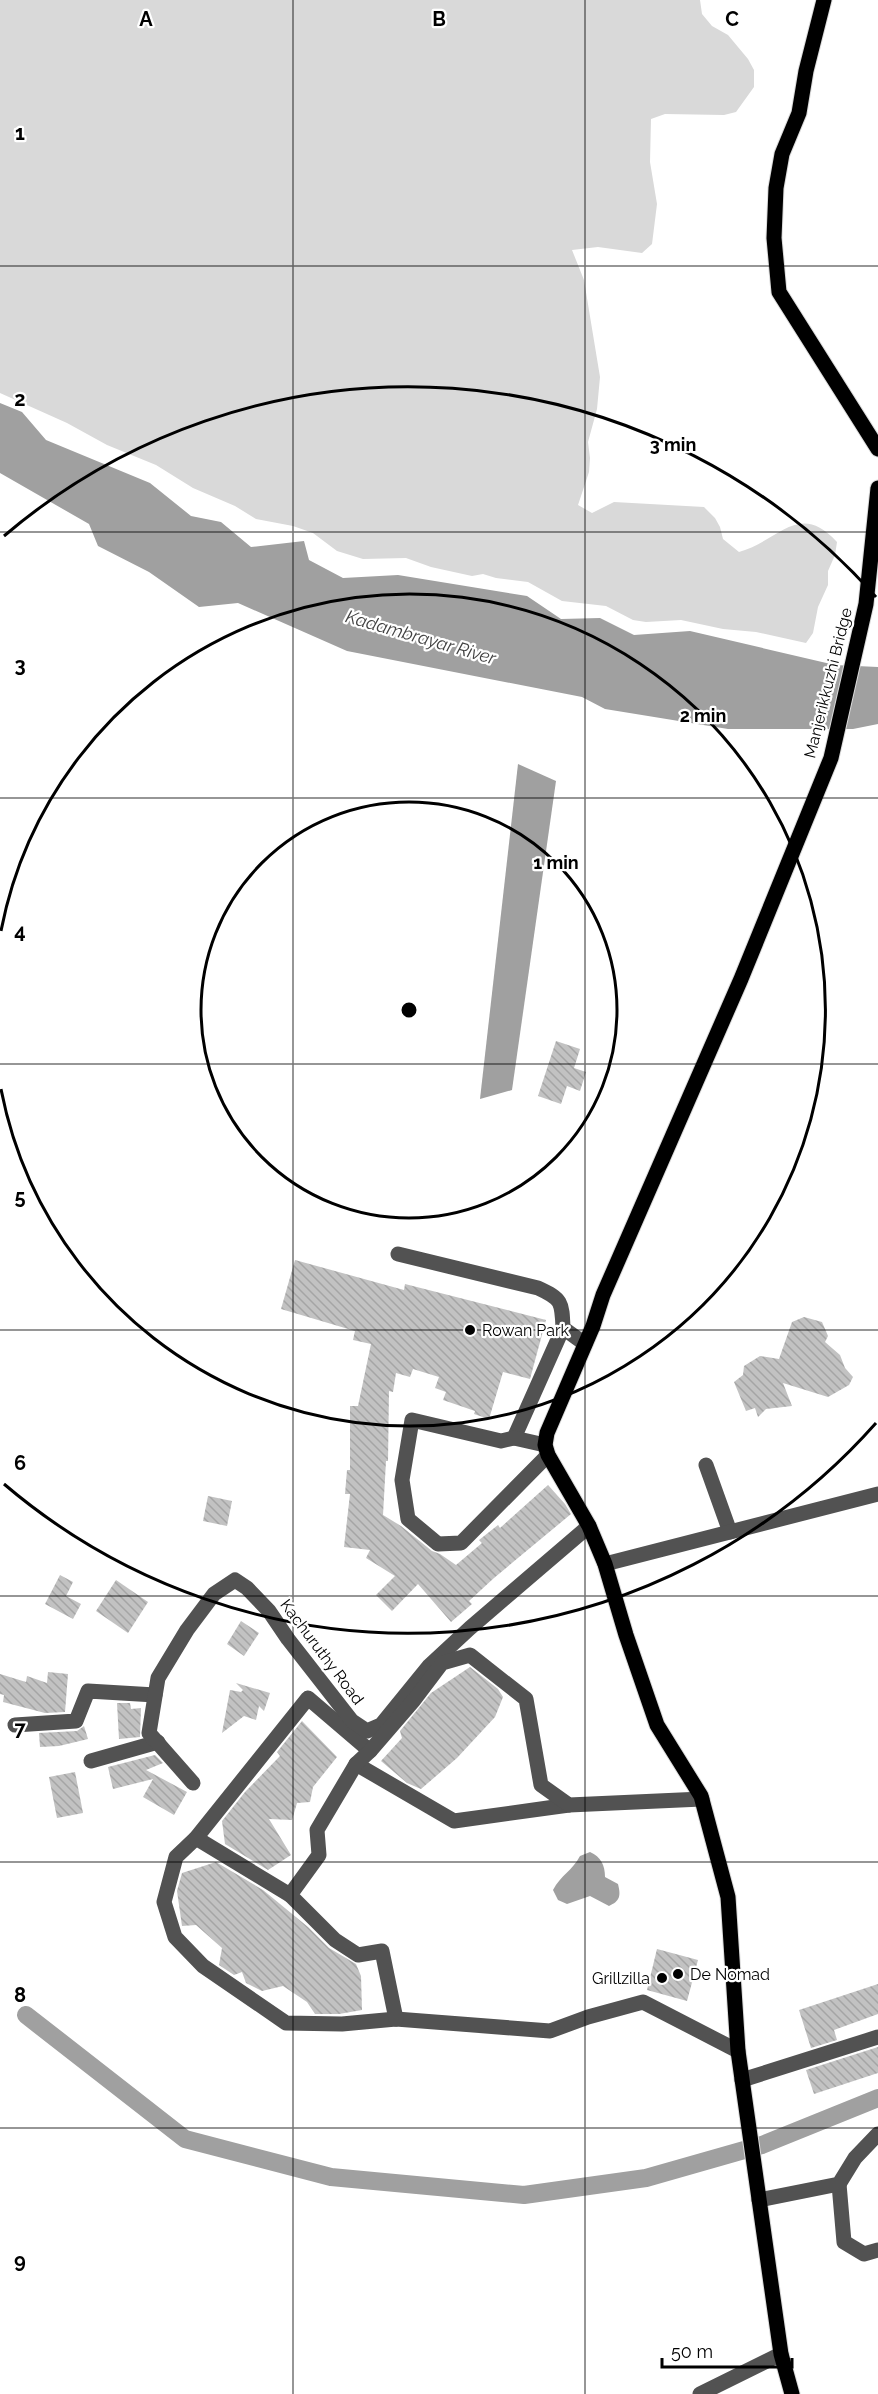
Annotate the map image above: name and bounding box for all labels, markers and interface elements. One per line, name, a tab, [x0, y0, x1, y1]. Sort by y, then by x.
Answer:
text: A	[139, 7, 153, 31]
text: B	[432, 7, 446, 31]
text: C	[725, 7, 739, 31]
text: 1	[15, 121, 25, 145]
text: 2	[14, 387, 26, 411]
text: 3 min	[650, 434, 696, 455]
water label: Kadambrayar River	[344, 606, 499, 669]
street label: Manjerikkuzhi Bridge	[800, 606, 856, 760]
text: 3	[14, 653, 26, 677]
text: 2 min	[680, 705, 726, 726]
text: 1 min	[533, 852, 579, 873]
text: 4	[14, 919, 26, 943]
centre of rings	[399, 1000, 419, 1020]
text: 5	[14, 1185, 26, 1209]
place label: Rowan Park	[482, 1321, 570, 1340]
marker: Rowan Park	[463, 1323, 477, 1337]
text: 6	[14, 1451, 26, 1475]
street label: Kachuruthy Road	[276, 1596, 368, 1708]
text: 7	[14, 1717, 26, 1741]
place label: De Nomad	[690, 1965, 770, 1984]
marker: De Nomad	[671, 1967, 685, 1981]
place label: Grillzilla	[592, 1969, 650, 1988]
marker: Grillzilla	[655, 1971, 669, 1985]
text: 8	[14, 1983, 26, 2007]
text: 9	[14, 2249, 26, 2273]
scale bar	[662, 2331, 792, 2369]
text: 50 m	[671, 2341, 713, 2362]

